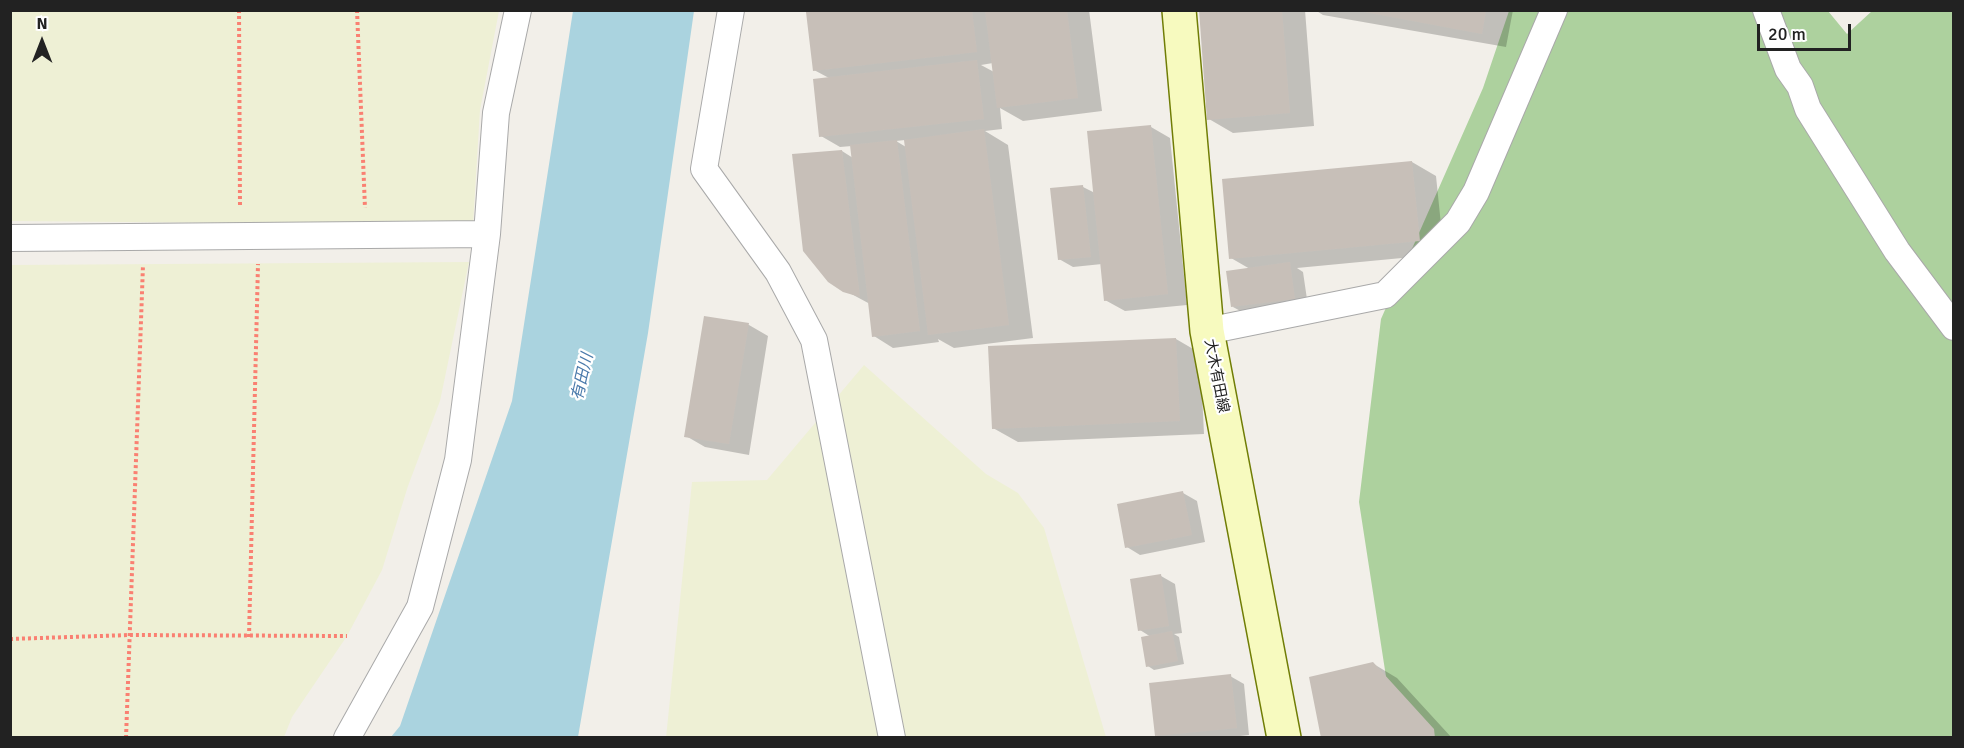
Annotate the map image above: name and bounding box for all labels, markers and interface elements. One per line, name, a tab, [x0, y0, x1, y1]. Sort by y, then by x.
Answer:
north arrow	[12, 12, 72, 72]
scale bar	[1760, 12, 1854, 50]
text: N	[36, 14, 48, 34]
text: 20 m	[1768, 23, 1806, 45]
street label: 大木有田線	[1200, 337, 1232, 415]
water label: 有田川	[568, 351, 598, 403]

